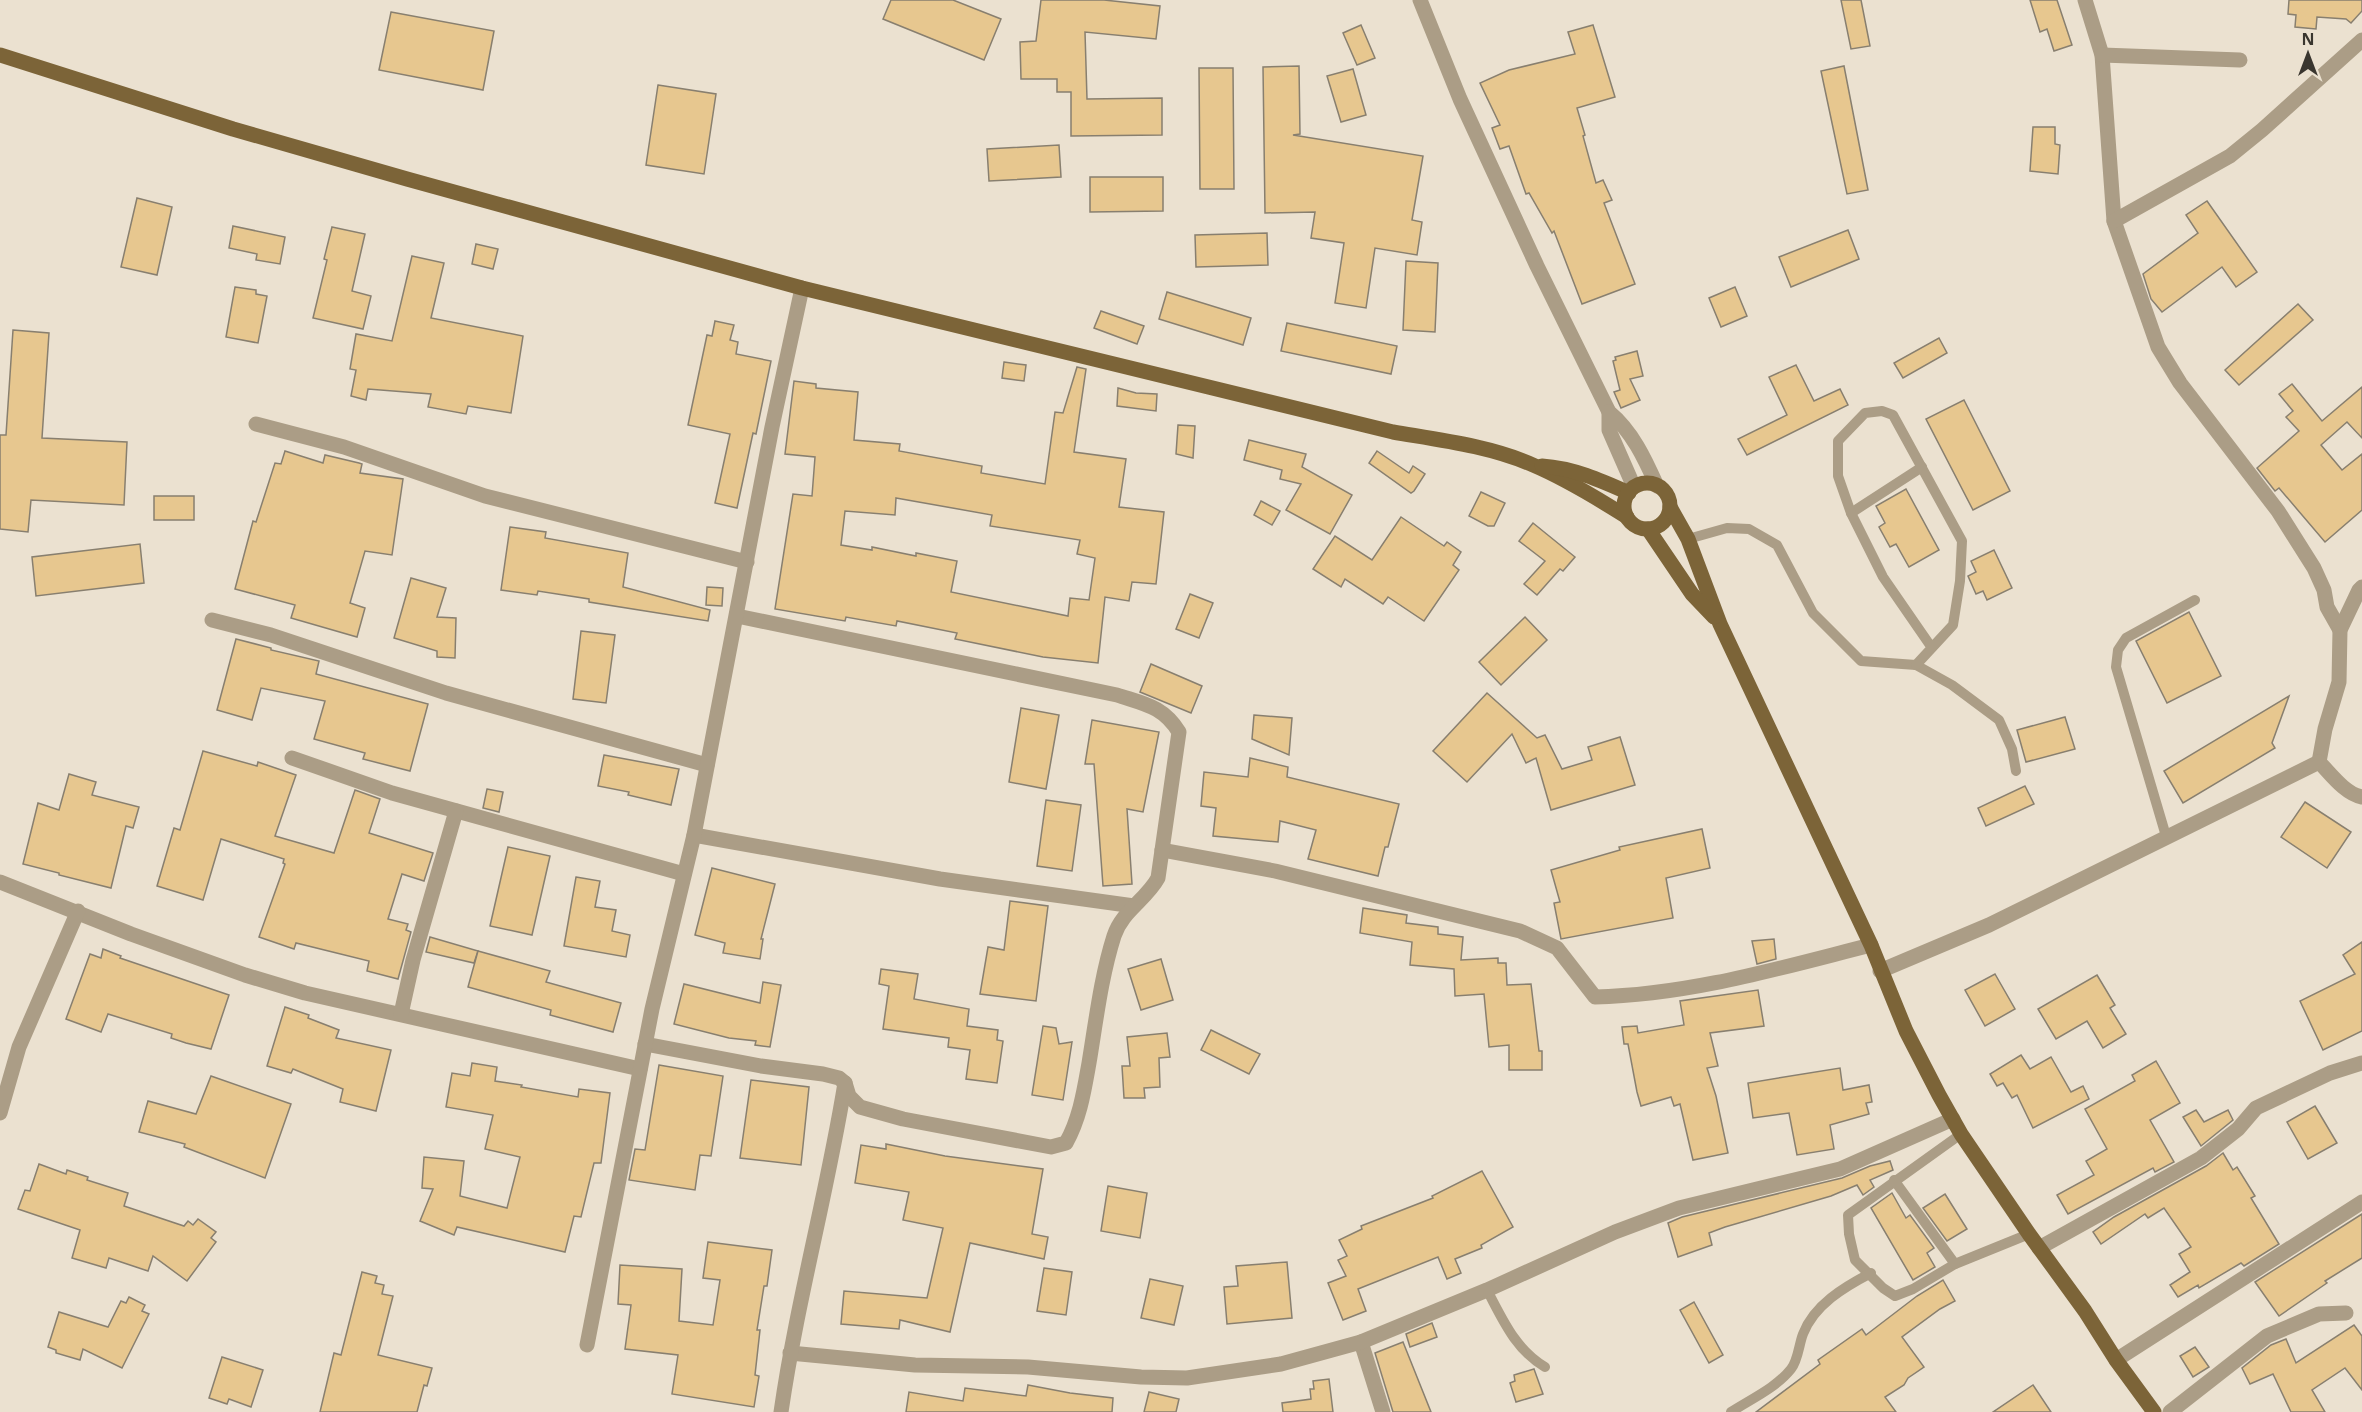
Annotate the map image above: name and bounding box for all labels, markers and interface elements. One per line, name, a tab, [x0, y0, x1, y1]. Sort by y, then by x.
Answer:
north arrow	[2278, 24, 2338, 84]
text: N	[2301, 28, 2315, 50]

